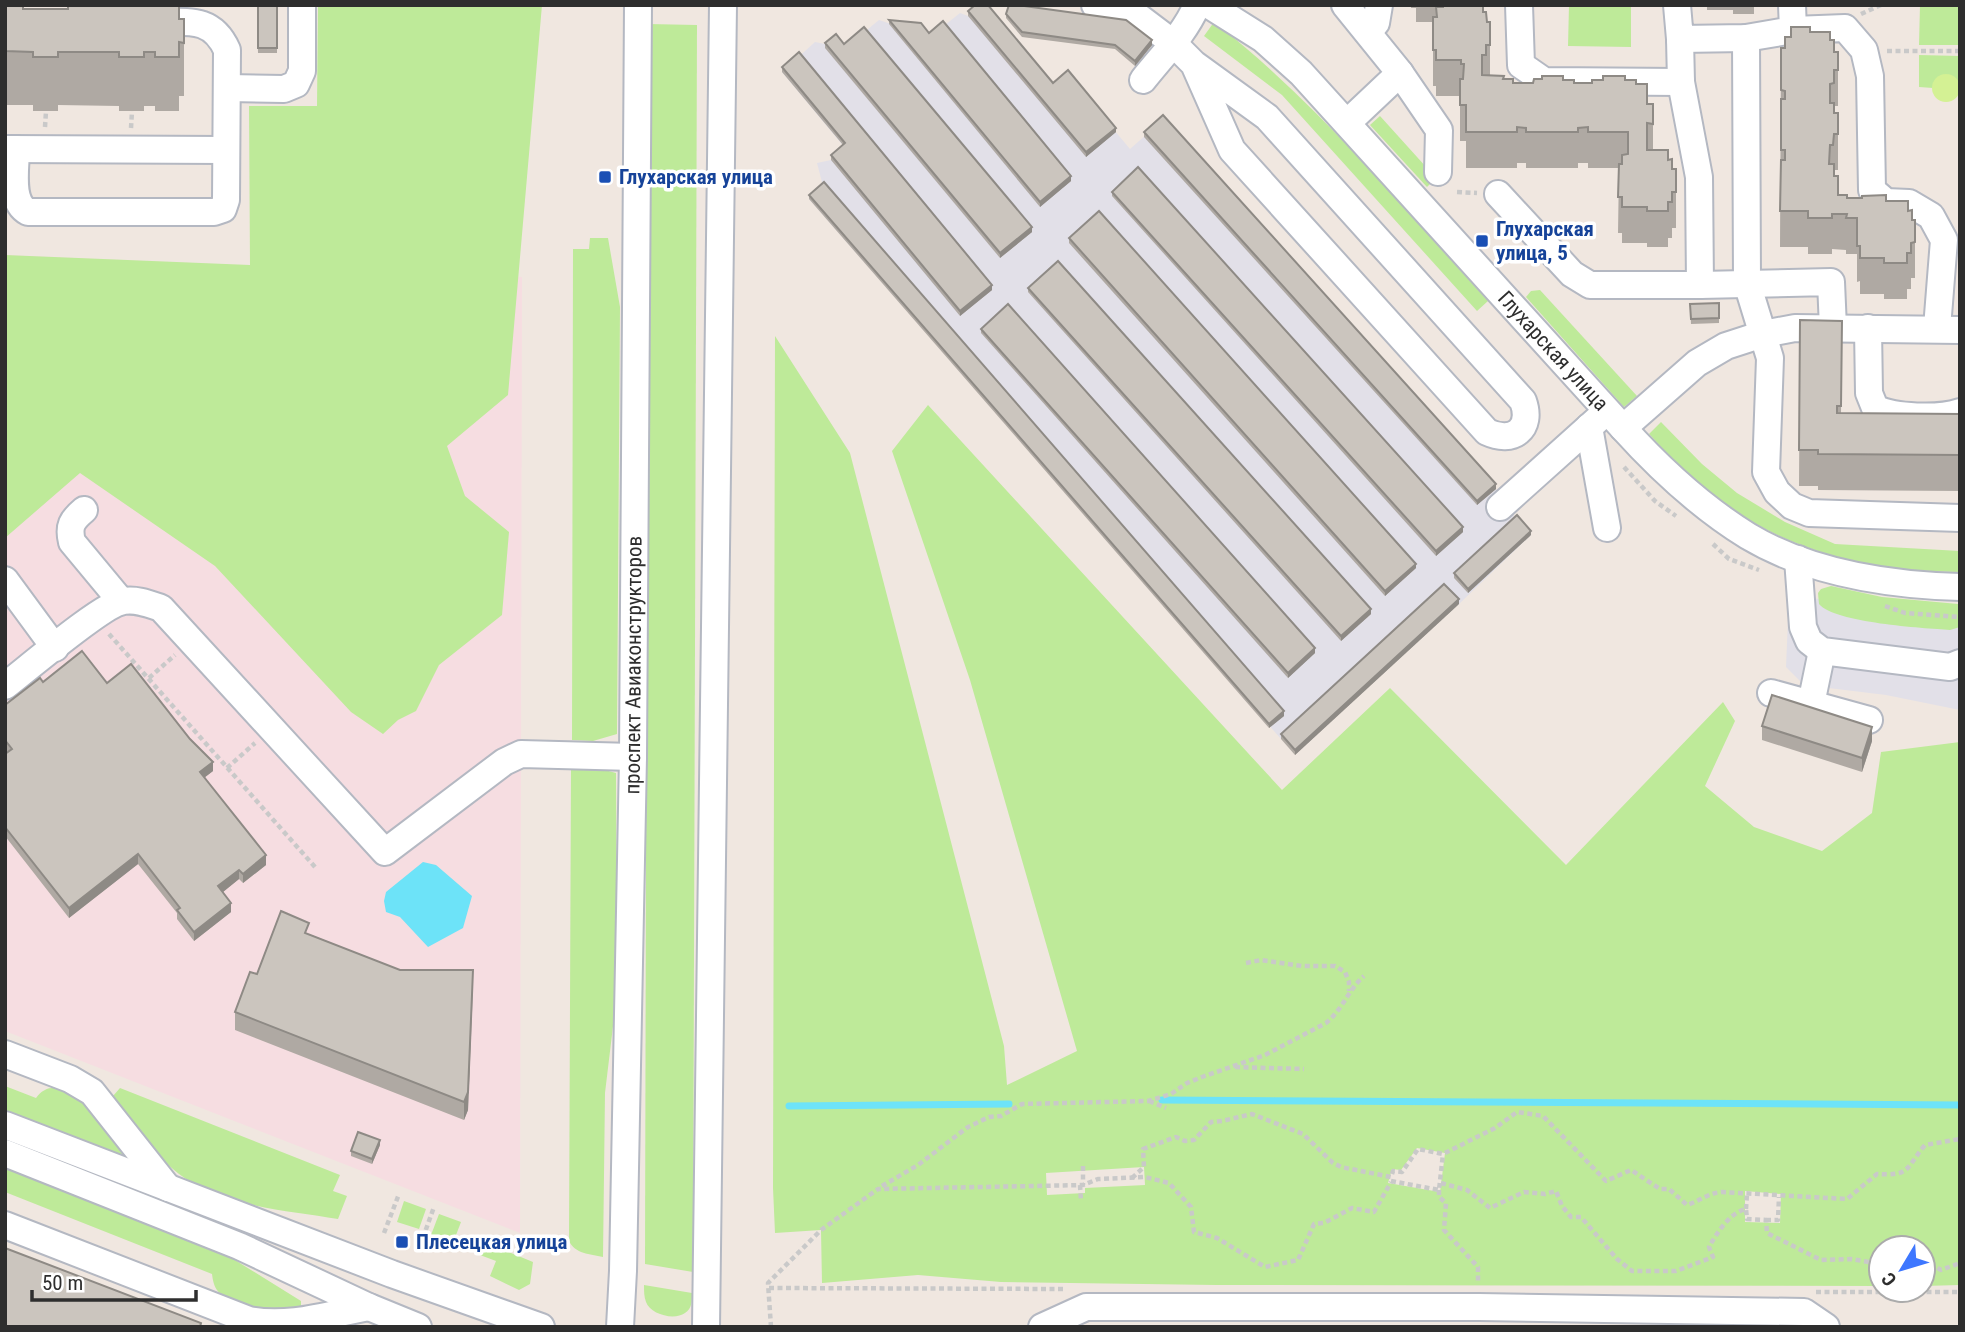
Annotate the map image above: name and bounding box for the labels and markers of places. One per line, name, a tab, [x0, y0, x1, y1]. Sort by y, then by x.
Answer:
place label: Глухарская улица	[619, 165, 773, 189]
marker: Глухарская улица	[597, 169, 613, 185]
place label: Глухарская улица, 5	[1496, 217, 1594, 265]
marker: Глухарская улица, 5	[1474, 233, 1490, 249]
place label: Плесецкая улица	[416, 1230, 568, 1254]
marker: Плесецкая улица	[394, 1234, 410, 1250]

